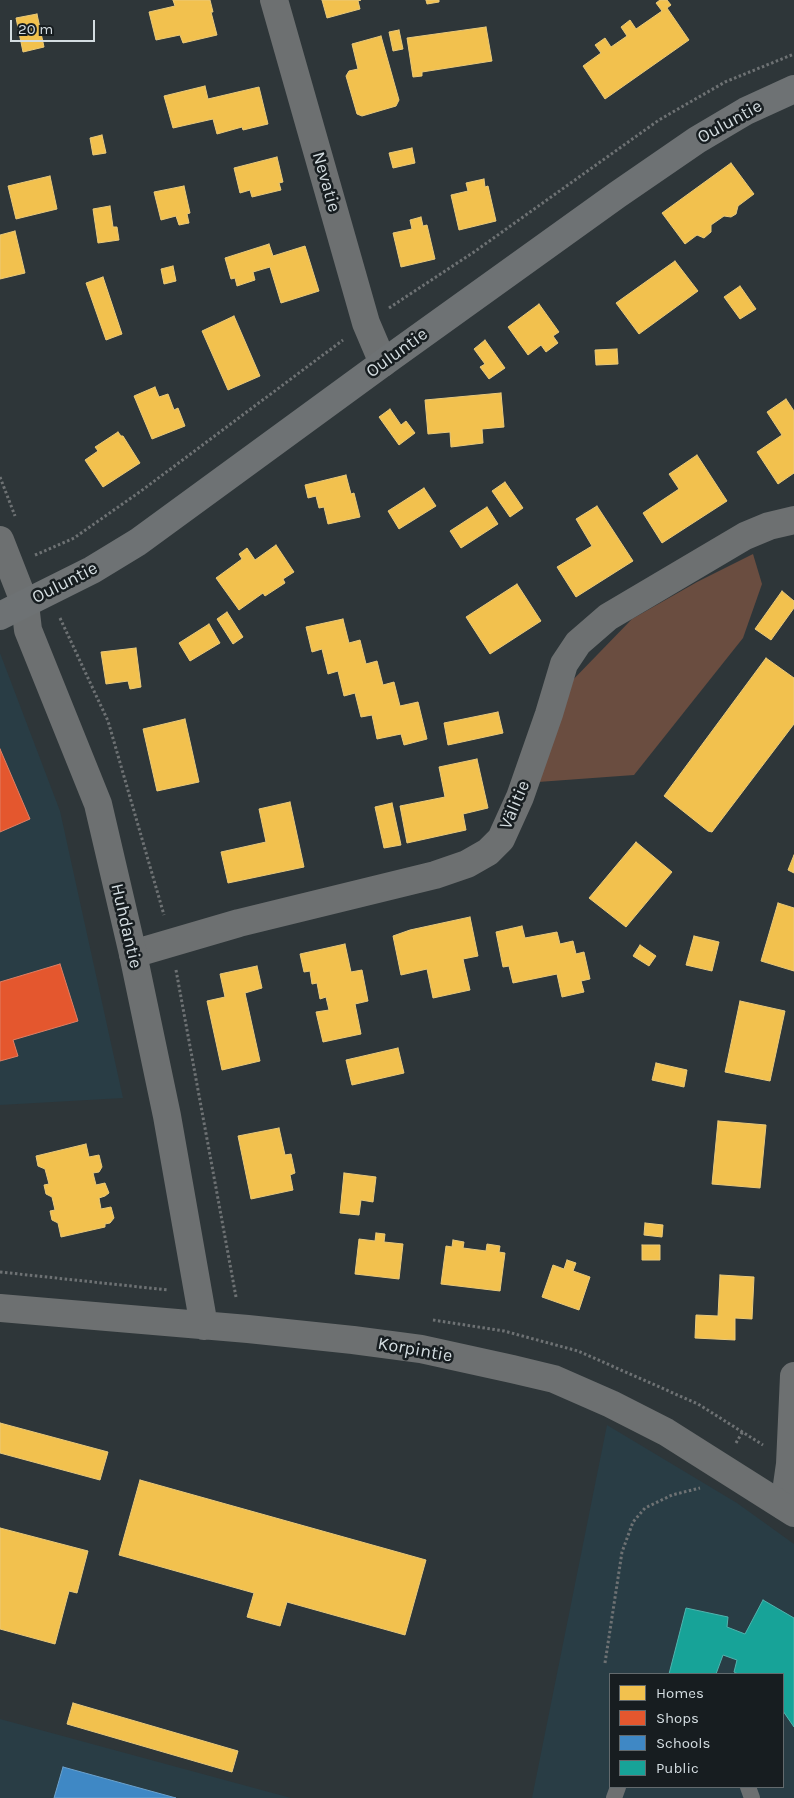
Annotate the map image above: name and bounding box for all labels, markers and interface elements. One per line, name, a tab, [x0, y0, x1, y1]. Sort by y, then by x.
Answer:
scale bar	[12, 10, 98, 42]
text: 20 m	[18, 20, 53, 38]
street label: Ouluntie	[694, 95, 766, 149]
street label: Nevatie	[307, 149, 345, 215]
street label: Ouluntie	[362, 323, 432, 383]
street label: Ouluntie	[29, 557, 101, 609]
street label: Välitie	[495, 777, 535, 833]
street label: Huhdantie	[106, 881, 146, 971]
street label: Korpintie	[376, 1333, 454, 1367]
legend	[609, 1673, 784, 1788]
text: Homes	[656, 1684, 704, 1702]
text: Shops	[656, 1709, 699, 1727]
text: Schools	[656, 1734, 710, 1752]
text: Public	[656, 1759, 699, 1777]

